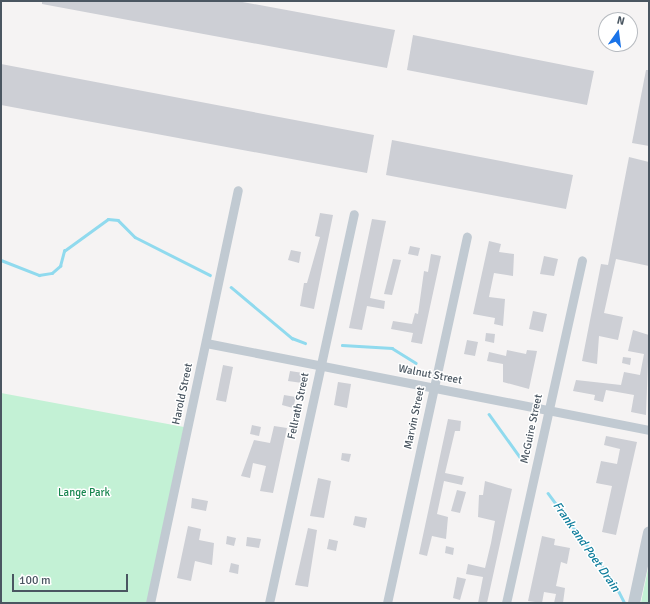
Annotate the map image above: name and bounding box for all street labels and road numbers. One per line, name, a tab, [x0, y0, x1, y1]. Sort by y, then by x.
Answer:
street label: Harold Street	[170, 362, 196, 426]
street label: Walnut Street	[397, 362, 463, 388]
street label: Fellrath Street	[286, 372, 312, 440]
street label: Marvin Street	[402, 385, 428, 451]
street label: McGuire Street	[518, 393, 546, 465]

